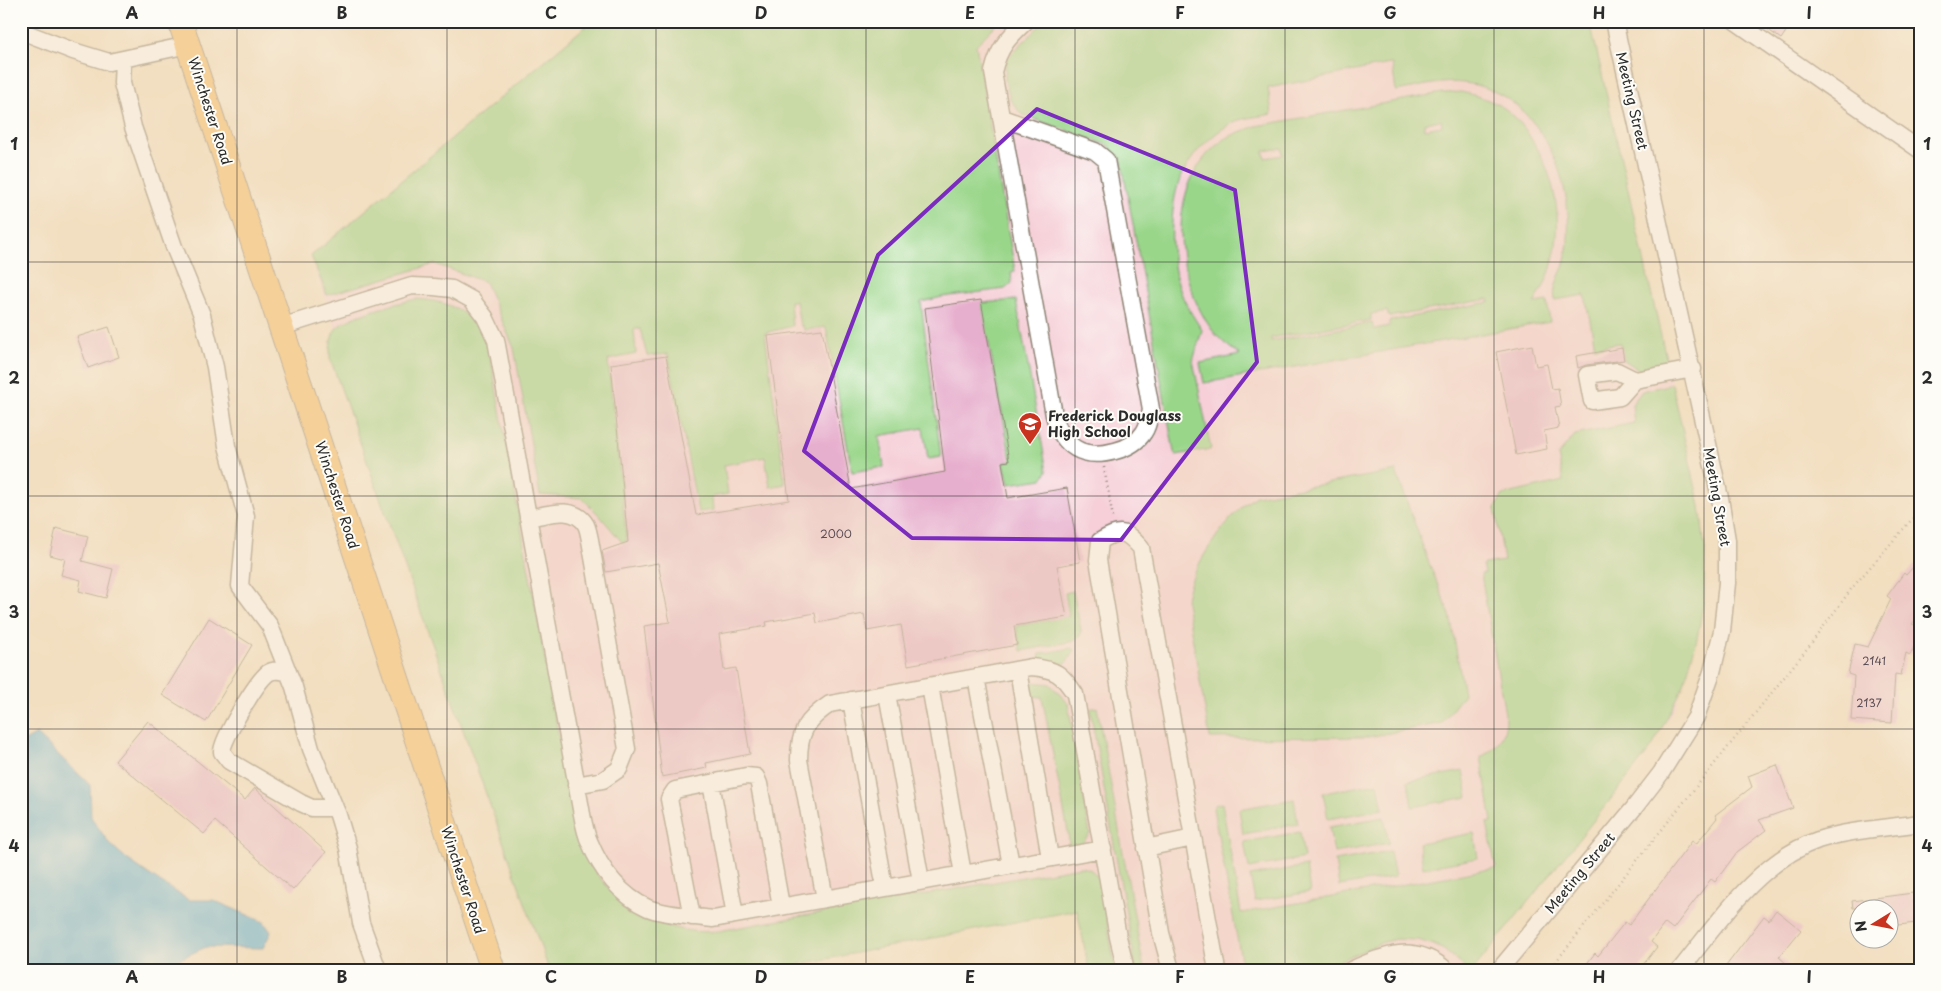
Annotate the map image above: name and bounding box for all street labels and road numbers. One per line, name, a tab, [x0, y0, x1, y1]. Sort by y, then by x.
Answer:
street label: Meeting Street	[1611, 50, 1654, 152]
street label: Winchester Road	[183, 54, 238, 168]
street label: Winchester Road	[310, 438, 365, 552]
street label: Meeting Street	[1698, 446, 1737, 548]
street label: Winchester Road	[436, 823, 491, 937]
street label: Meeting Street	[1539, 827, 1620, 918]

